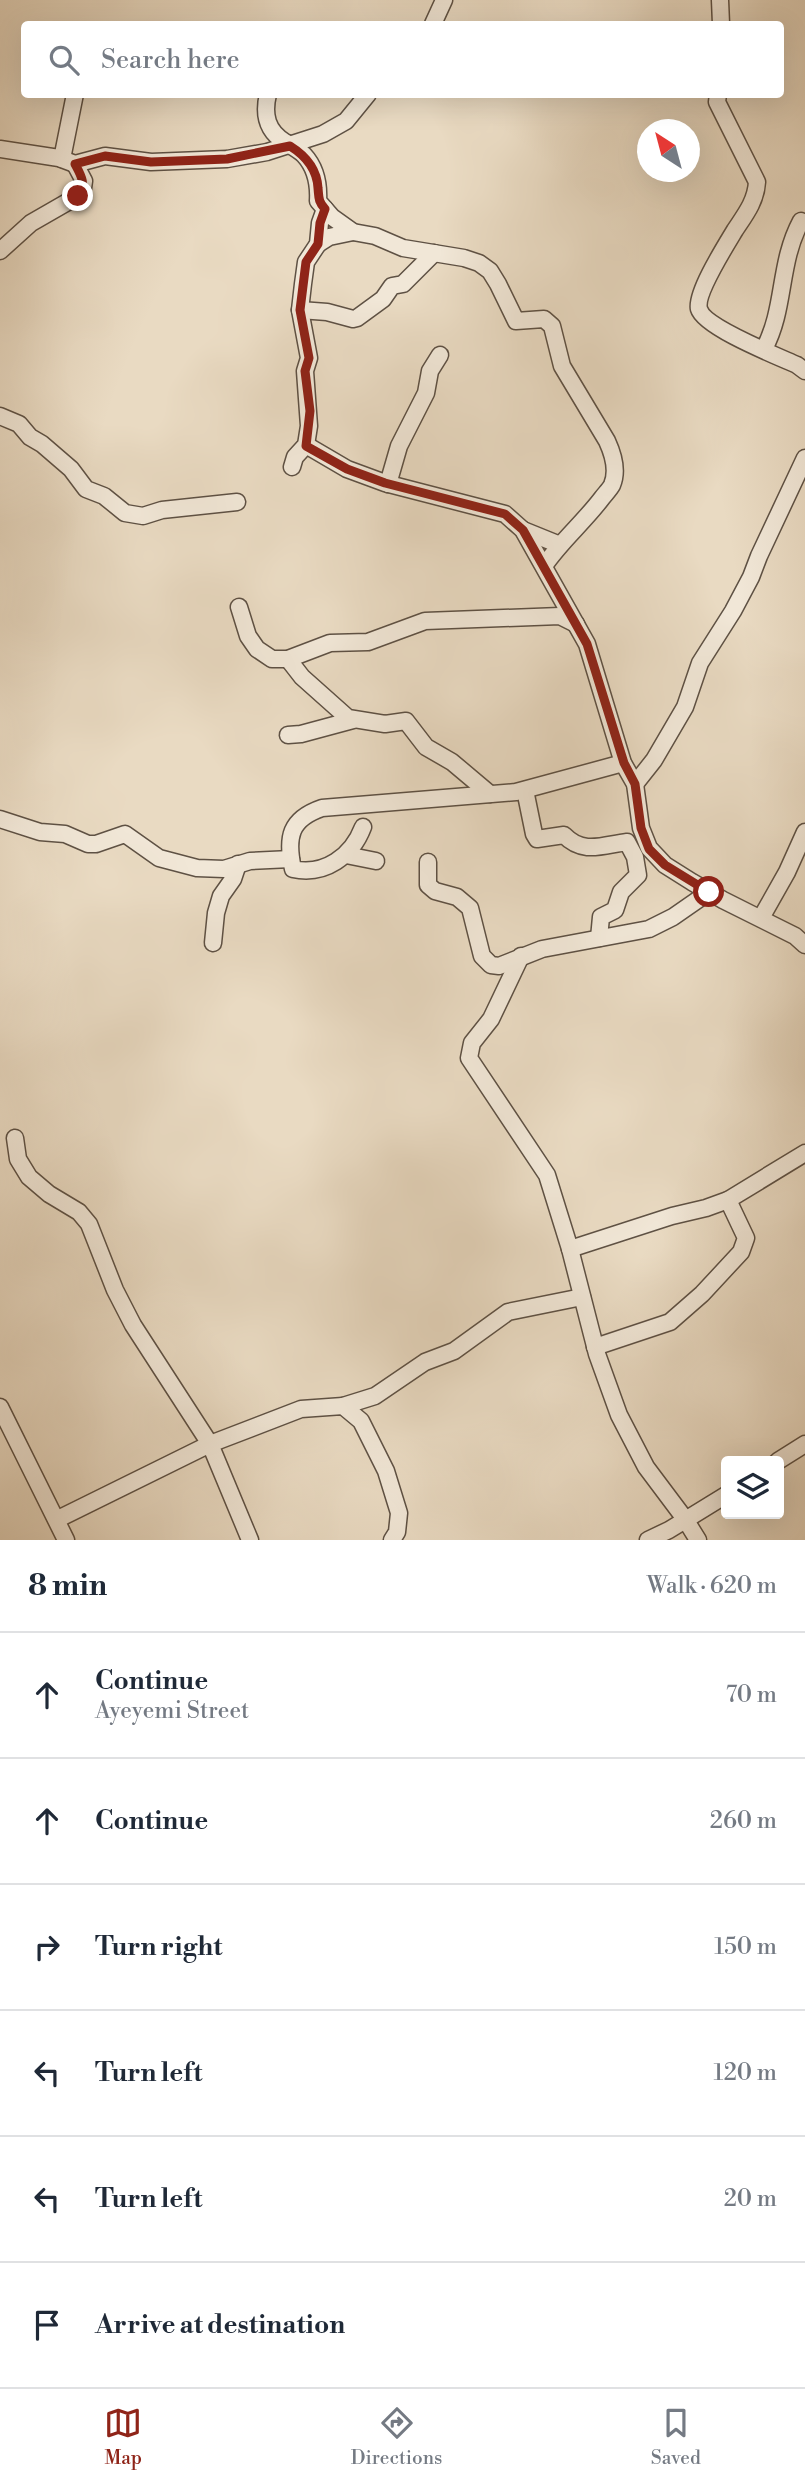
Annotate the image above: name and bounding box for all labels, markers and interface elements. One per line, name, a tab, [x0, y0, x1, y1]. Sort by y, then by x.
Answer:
search box	[21, 21, 784, 98]
icon: search	[45, 41, 83, 79]
text: Search here	[101, 44, 240, 76]
north arrow	[637, 119, 700, 182]
route end	[62, 180, 93, 211]
route start	[693, 876, 724, 907]
map controls	[721, 1456, 784, 1519]
button: layers	[721, 1456, 784, 1519]
text: 8 min	[28, 1567, 107, 1605]
text: Walk · 620 m	[647, 1572, 777, 1600]
text: Continue	[95, 1665, 208, 1697]
icon: ahead	[28, 1676, 66, 1714]
text: 70 m	[726, 1681, 777, 1709]
text: Ayeyemi Street	[95, 1697, 249, 1725]
icon: ahead	[28, 1802, 66, 1840]
text: Continue	[95, 1805, 208, 1837]
text: 260 m	[710, 1807, 777, 1835]
icon: right	[28, 1928, 66, 1966]
text: Turn right	[95, 1931, 223, 1963]
text: 150 m	[714, 1933, 777, 1961]
icon: left	[28, 2054, 66, 2092]
text: Turn left	[95, 2057, 203, 2089]
text: 120 m	[713, 2059, 777, 2087]
icon: left	[28, 2180, 66, 2218]
text: Turn left	[95, 2183, 203, 2215]
text: 20 m	[724, 2185, 777, 2213]
icon: arrive	[28, 2306, 66, 2344]
text: Arrive at destination	[95, 2309, 345, 2341]
tab: Map	[104, 2404, 142, 2470]
tab: Directions	[351, 2404, 442, 2470]
tab: Saved	[651, 2404, 701, 2470]

